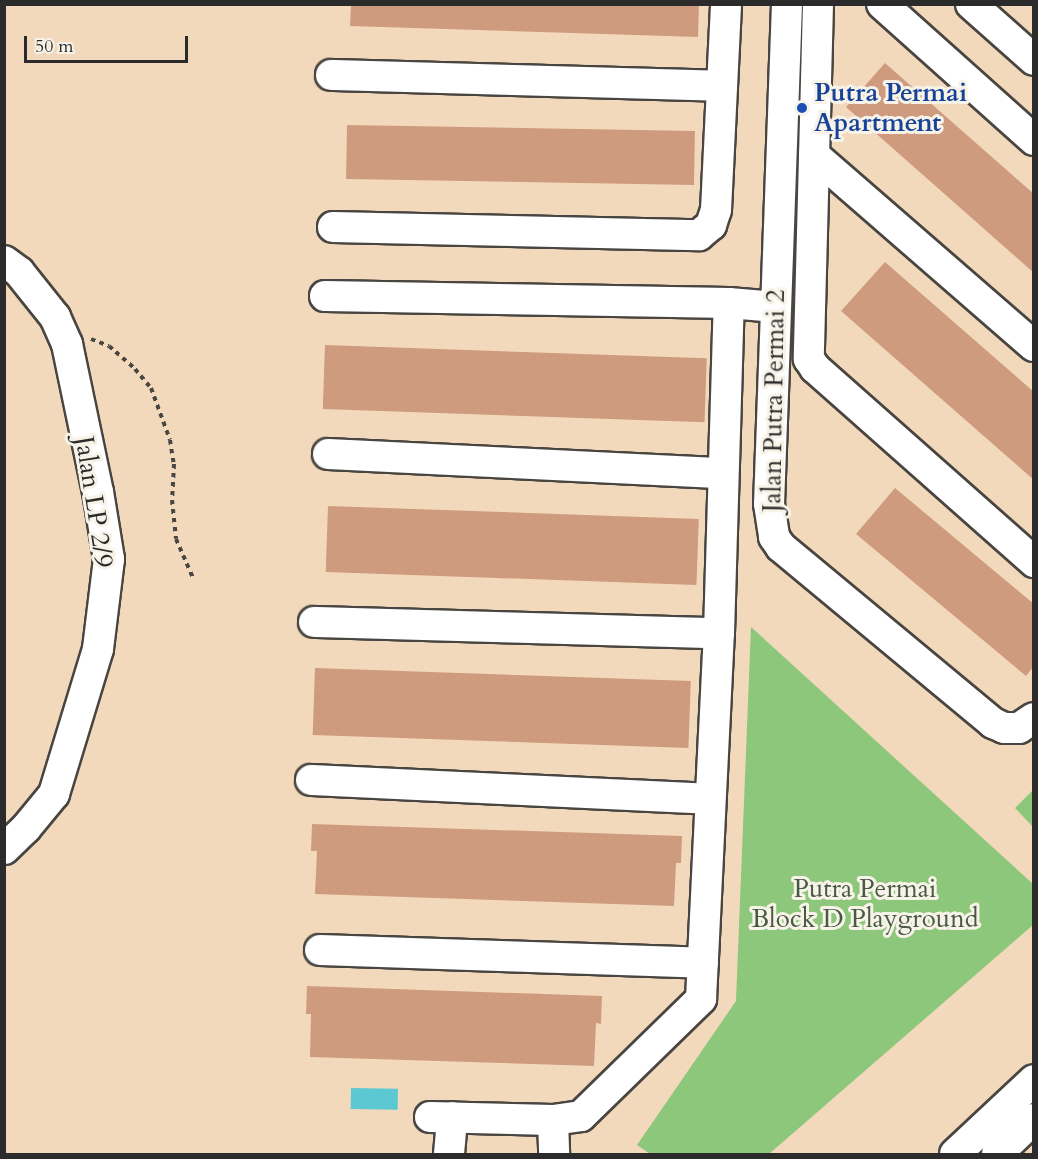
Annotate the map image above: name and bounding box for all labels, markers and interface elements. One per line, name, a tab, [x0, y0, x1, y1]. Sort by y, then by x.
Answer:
scale bar	[27, 24, 190, 62]
text: 50 m	[35, 34, 74, 59]
place label: Putra Permai Apartment	[814, 77, 967, 138]
marker: Putra Permai Apartment	[795, 101, 809, 115]
street label: Jalan Putra Permai 2	[756, 289, 792, 513]
street label: Jalan LP 2/9	[68, 434, 120, 570]
park label: Putra Permai Block D Playground	[751, 873, 979, 934]

